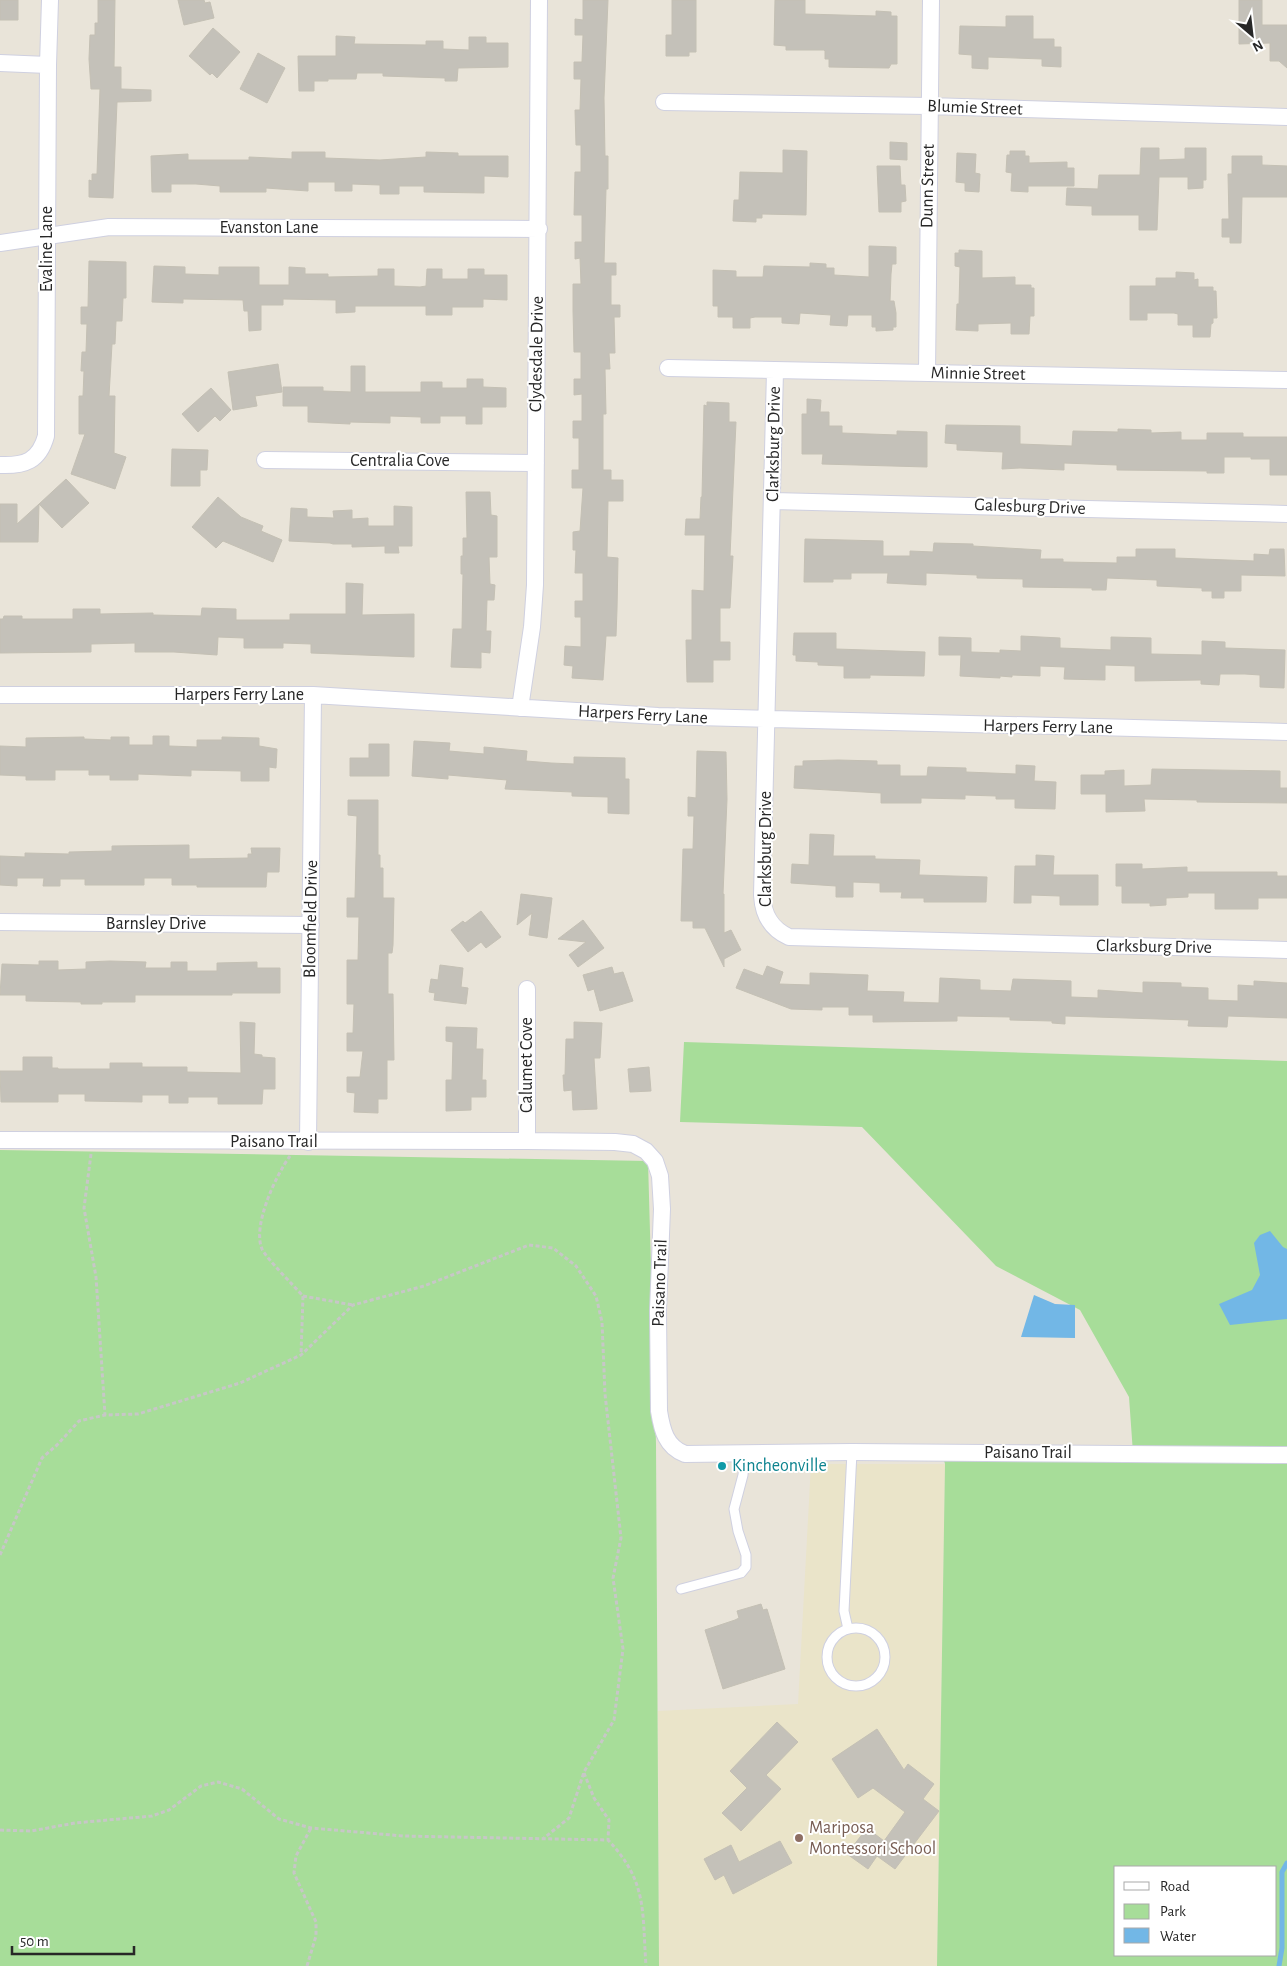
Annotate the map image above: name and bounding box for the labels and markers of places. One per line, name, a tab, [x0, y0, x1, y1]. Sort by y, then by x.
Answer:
place label: Kincheonville	[732, 1457, 827, 1475]
marker: Kincheonville	[716, 1460, 728, 1472]
place label: Mariposa Montessori School	[809, 1819, 936, 1858]
marker: Mariposa Montessori School	[793, 1832, 805, 1844]

